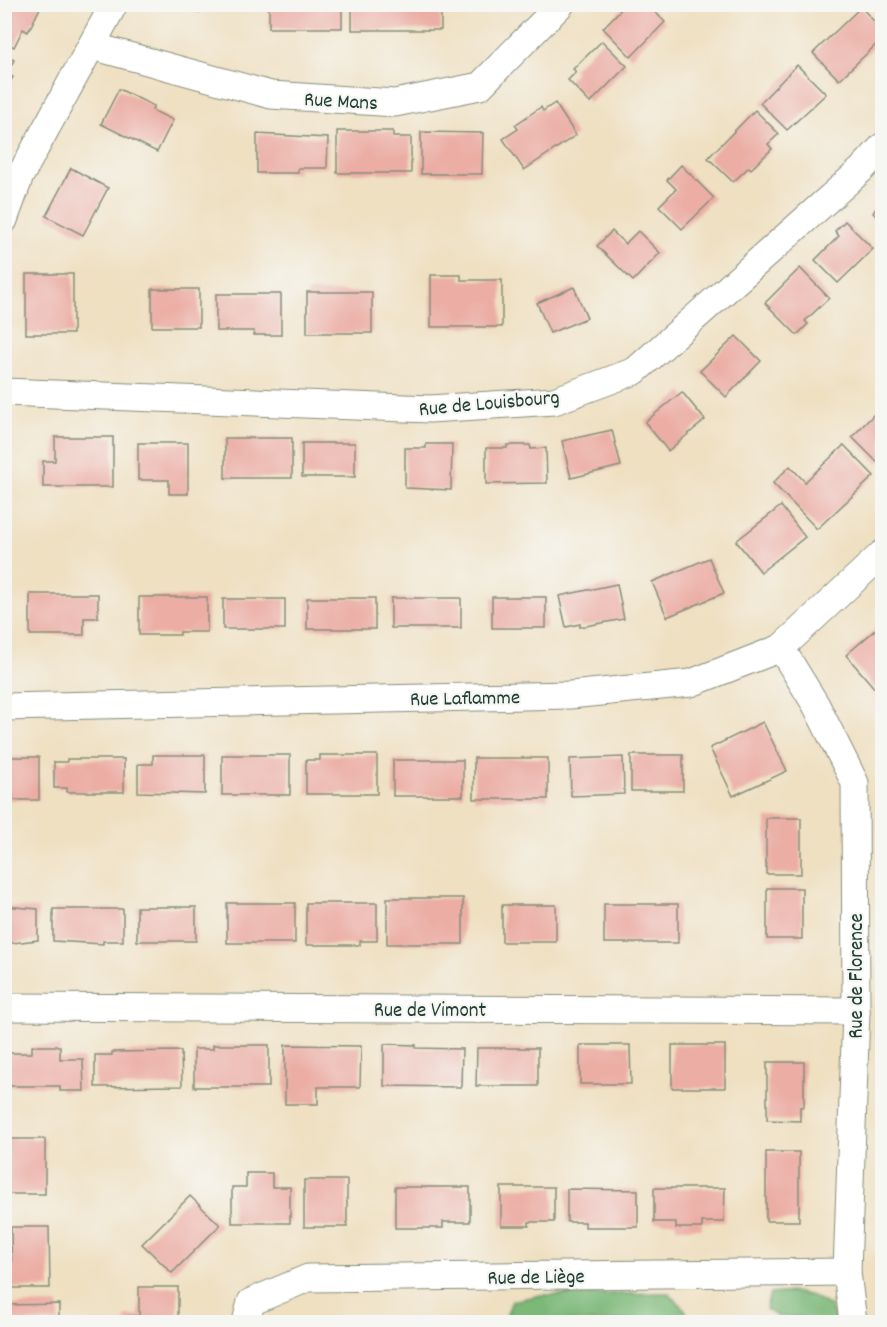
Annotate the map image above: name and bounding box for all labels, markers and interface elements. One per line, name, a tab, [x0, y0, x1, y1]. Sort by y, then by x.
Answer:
street label: Rue Mans	[303, 86, 379, 120]
street label: Rue de Louisbourg	[418, 384, 561, 426]
street label: Rue Laflamme	[410, 684, 520, 716]
street label: Rue de Florence	[843, 913, 873, 1039]
street label: Rue de Vimont	[374, 997, 486, 1027]
street label: Rue de Liège	[487, 1263, 585, 1295]

